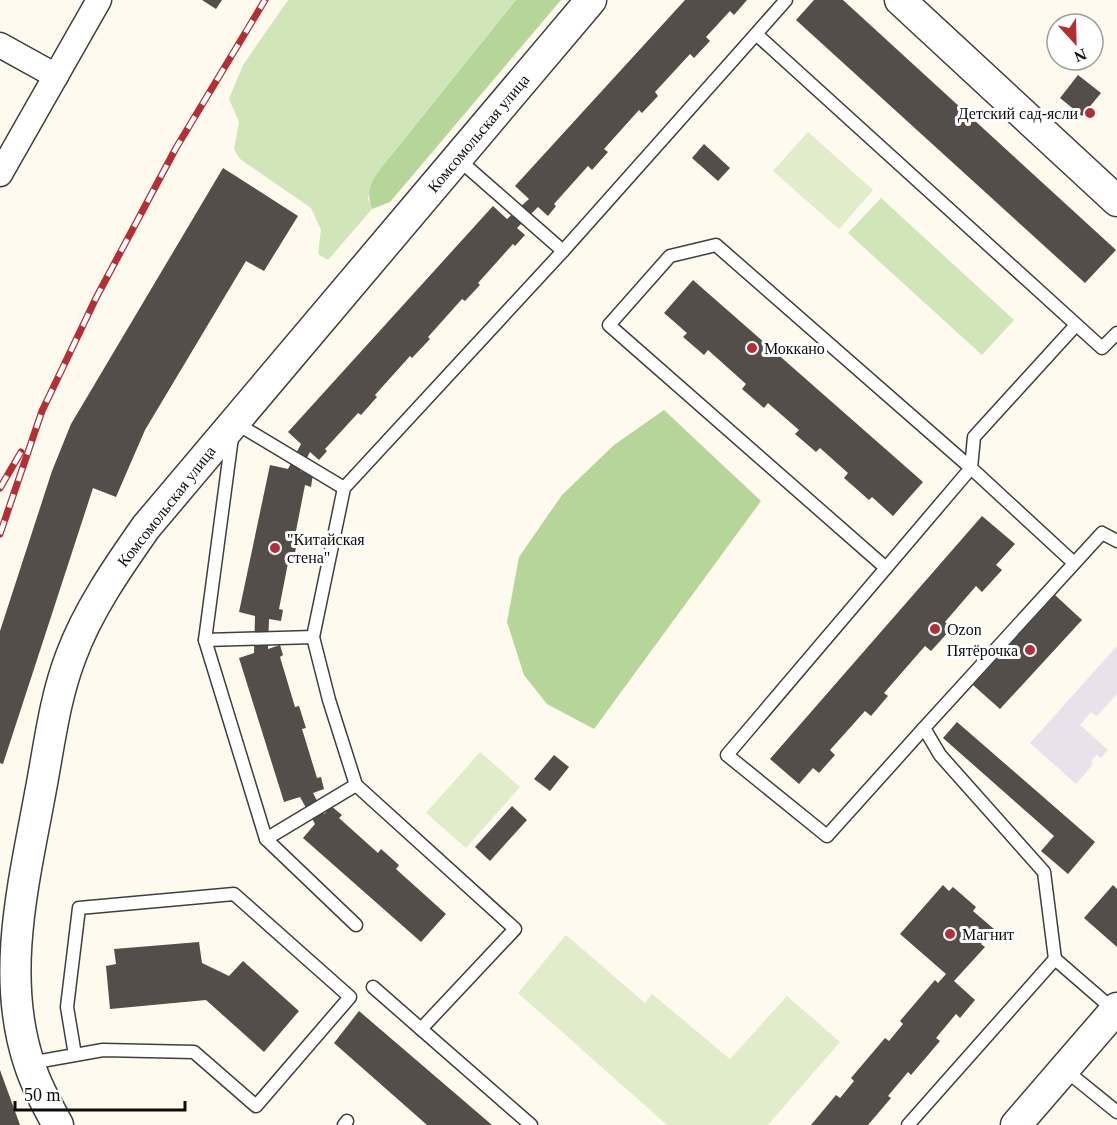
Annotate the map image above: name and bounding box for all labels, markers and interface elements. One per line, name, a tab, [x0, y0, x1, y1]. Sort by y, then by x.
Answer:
north arrow	[1045, 12, 1105, 72]
text: N	[1071, 45, 1089, 66]
street label: Комсомольская улица	[424, 71, 533, 196]
place label: Детский сад-ясли	[958, 105, 1078, 123]
marker: Детский сад-ясли	[1083, 106, 1097, 120]
place label: Моккано	[764, 340, 825, 357]
marker: Моккано	[745, 341, 759, 355]
street label: Комсомольская улица	[114, 443, 220, 571]
place label: "Китайская стена"	[287, 531, 365, 566]
marker: "Китайская стена"	[268, 541, 282, 555]
place label: Ozon	[947, 621, 982, 638]
marker: Ozon	[928, 622, 942, 636]
place label: Пятёрочка	[947, 642, 1018, 660]
marker: Пятёрочка	[1023, 643, 1037, 657]
place label: Магнит	[962, 926, 1014, 943]
marker: Магнит	[943, 927, 957, 941]
scale bar	[15, 1074, 184, 1112]
text: 50 m	[24, 1085, 61, 1105]

